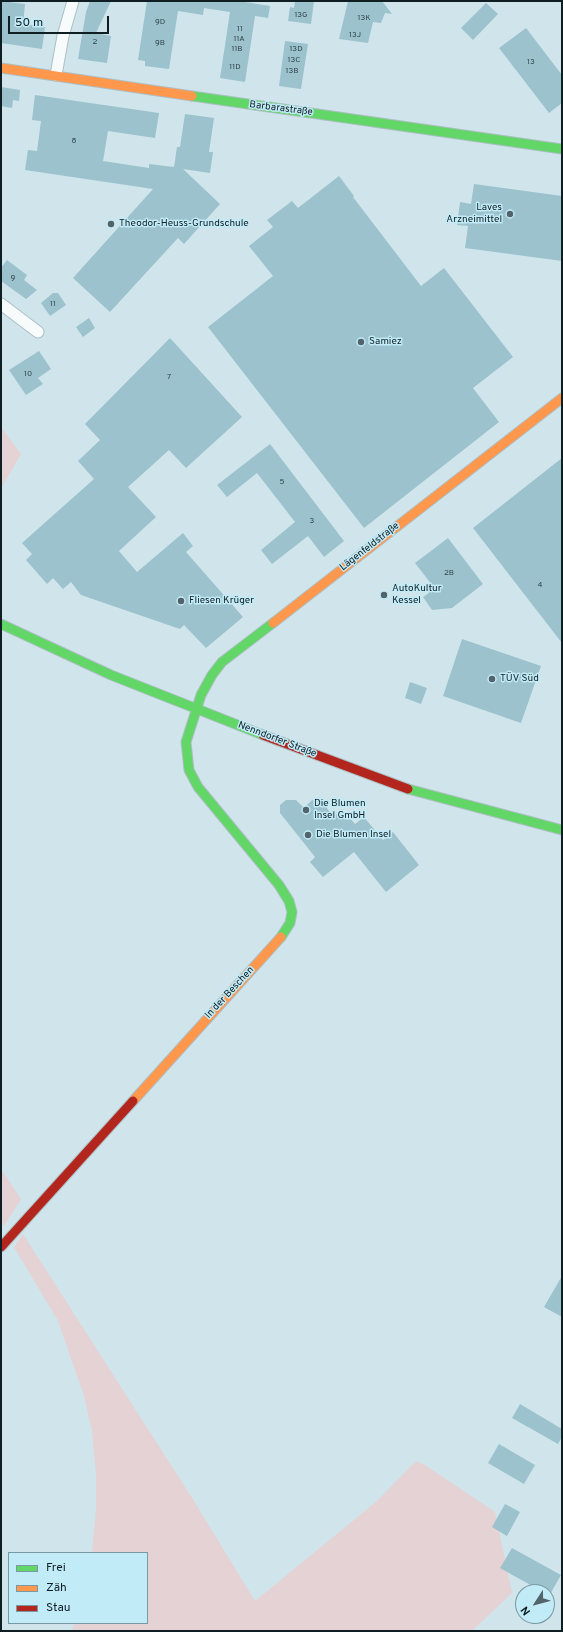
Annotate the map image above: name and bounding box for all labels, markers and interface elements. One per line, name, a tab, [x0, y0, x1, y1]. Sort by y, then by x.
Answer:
scale bar	[10, 8, 111, 34]
house number: 13G	[294, 10, 308, 20]
house number: 13K	[357, 13, 371, 23]
text: 50 m	[15, 15, 43, 31]
house number: 9D	[155, 17, 165, 27]
house number: 11	[237, 24, 243, 34]
house number: 13J	[349, 30, 361, 40]
house number: 11A	[233, 34, 245, 44]
house number: 2	[93, 37, 97, 47]
house number: 9B	[155, 38, 165, 48]
house number: 11B	[231, 44, 243, 54]
house number: 13D	[289, 44, 303, 54]
house number: 13C	[288, 55, 300, 65]
house number: 13	[527, 57, 535, 67]
house number: 11D	[229, 62, 241, 72]
house number: 13B	[285, 66, 299, 76]
street label: Barbarastraße	[249, 99, 313, 119]
house number: 8	[72, 136, 76, 146]
place label: Laves Arzneimittel	[446, 202, 502, 226]
marker: Laves Arzneimittel	[505, 209, 515, 219]
place label: Theodor-Heuss-Grundschule	[119, 218, 249, 230]
marker: Theodor-Heuss-Grundschule	[106, 219, 116, 229]
house number: 9	[11, 273, 15, 283]
house number: 11	[50, 299, 56, 309]
place label: Samiez	[369, 336, 402, 348]
marker: Samiez	[356, 337, 366, 347]
house number: 10	[24, 369, 32, 379]
house number: 7	[167, 372, 171, 382]
house number: 5	[280, 477, 284, 487]
house number: 3	[310, 516, 314, 526]
street label: Lägenfeldstraße	[338, 520, 402, 574]
house number: 2B	[444, 568, 454, 578]
house number: 4	[538, 580, 542, 590]
place label: AutoKultur Kessel	[392, 583, 442, 606]
marker: AutoKultur Kessel	[379, 590, 389, 600]
place label: Fliesen Krüger	[189, 595, 254, 607]
marker: Fliesen Krüger	[176, 596, 186, 606]
place label: TÜV Süd	[500, 673, 539, 685]
marker: TÜV Süd	[487, 674, 497, 684]
street label: Nenndorfer Straße	[236, 719, 318, 761]
place label: Die Blumen Insel GmbH	[314, 798, 366, 822]
marker: Die Blumen Insel GmbH	[301, 805, 311, 815]
place label: Die Blumen Insel	[316, 829, 391, 841]
marker: Die Blumen Insel	[303, 830, 313, 840]
street label: In der Beschen	[203, 965, 257, 1021]
legend	[8, 1552, 148, 1624]
text: Frei	[46, 1560, 66, 1576]
text: Zäh	[46, 1580, 67, 1596]
north arrow	[515, 1584, 555, 1624]
text: Stau	[46, 1600, 71, 1616]
text: N	[518, 1603, 534, 1618]

